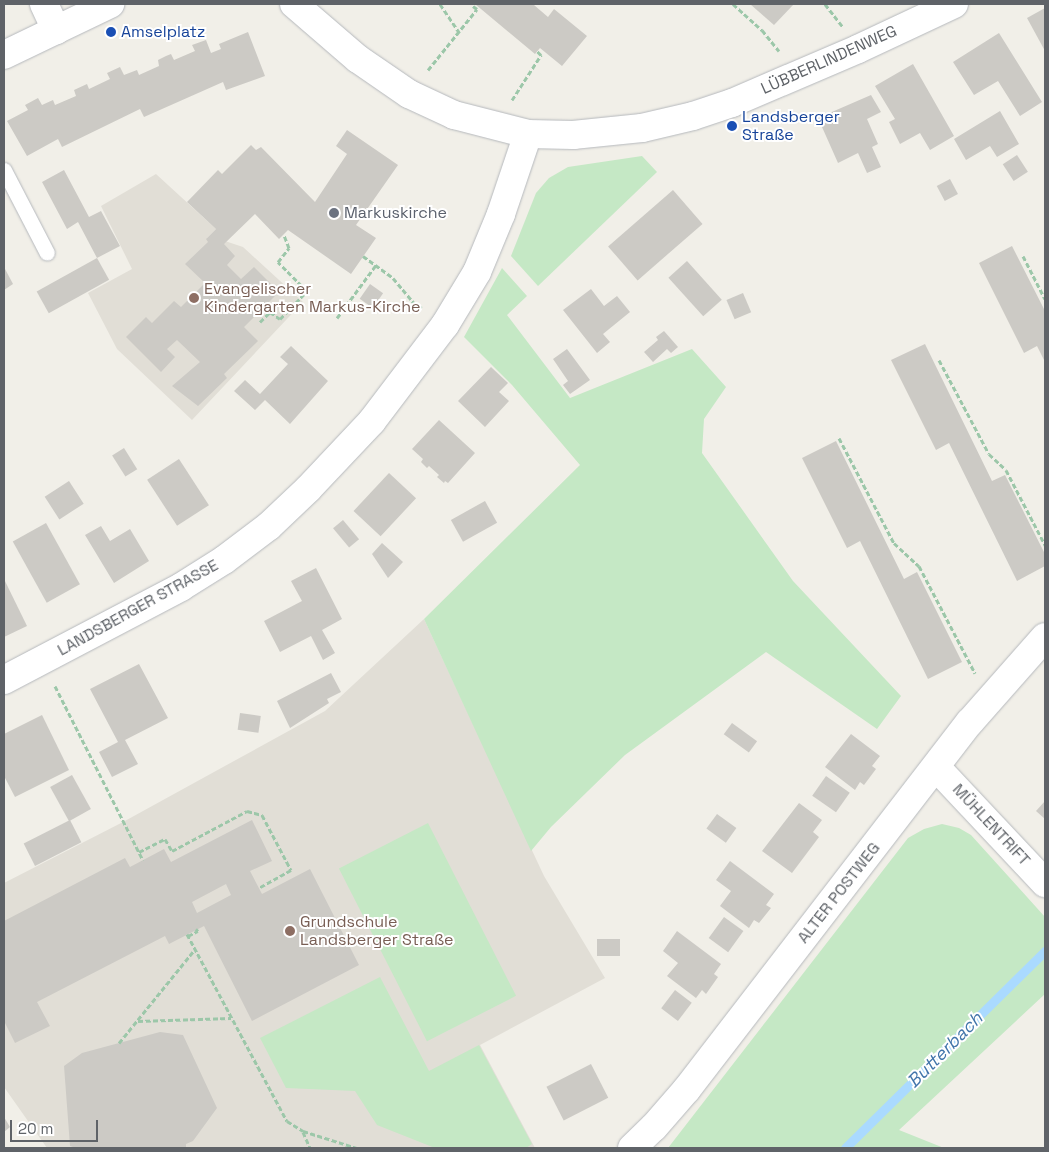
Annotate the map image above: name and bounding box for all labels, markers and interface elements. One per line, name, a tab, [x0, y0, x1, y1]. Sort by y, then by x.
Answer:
street label: LÜBBERLINDENWEG	[758, 21, 900, 99]
place label: Amselplatz	[121, 22, 205, 42]
marker: Amselplatz	[105, 26, 117, 38]
place label: Landsberger Straße	[742, 107, 840, 145]
marker: Landsberger Straße	[726, 120, 738, 132]
place label: Markuskirche	[344, 203, 447, 223]
marker: Markuskirche	[328, 207, 340, 219]
place label: Evangelischer Kindergarten Markus-Kirche	[204, 279, 420, 317]
marker: Evangelischer Kindergarten Markus-Kirche	[188, 292, 200, 304]
street label: LANDSBERGER STRASSE	[54, 556, 222, 660]
street label: MÜHLENTRIFT	[948, 780, 1034, 870]
street label: ALTER POSTWEG	[794, 839, 884, 947]
place label: Grundschule Landsberger Straße	[300, 912, 454, 950]
marker: Grundschule Landsberger Straße	[284, 925, 296, 937]
water label: Butterbach	[903, 1008, 987, 1092]
scale bar	[12, 1110, 100, 1142]
text: 20 m	[18, 1119, 53, 1138]

